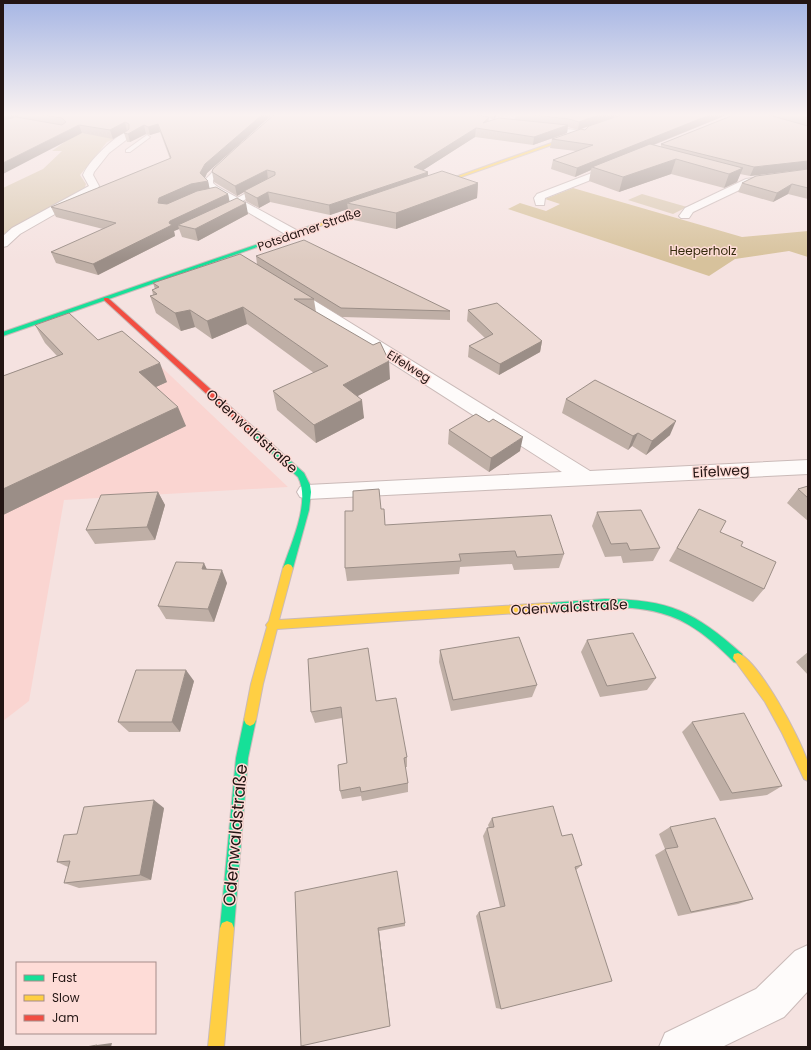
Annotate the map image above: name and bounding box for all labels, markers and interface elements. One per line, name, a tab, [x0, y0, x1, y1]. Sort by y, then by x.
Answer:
street label: Potsdamer Straße	[255, 203, 363, 255]
park label: Heeperholz	[670, 242, 737, 259]
street label: Eifelweg	[384, 346, 434, 386]
street label: Odenwaldstraße	[202, 384, 303, 478]
street label: Eifelweg	[692, 460, 750, 482]
street label: Odenwaldstraße	[510, 594, 628, 620]
street label: Odenwaldstraße	[217, 763, 253, 907]
legend	[16, 962, 156, 1034]
text: Fast	[52, 969, 77, 986]
text: Slow	[52, 989, 80, 1006]
text: Jam	[52, 1009, 79, 1026]

